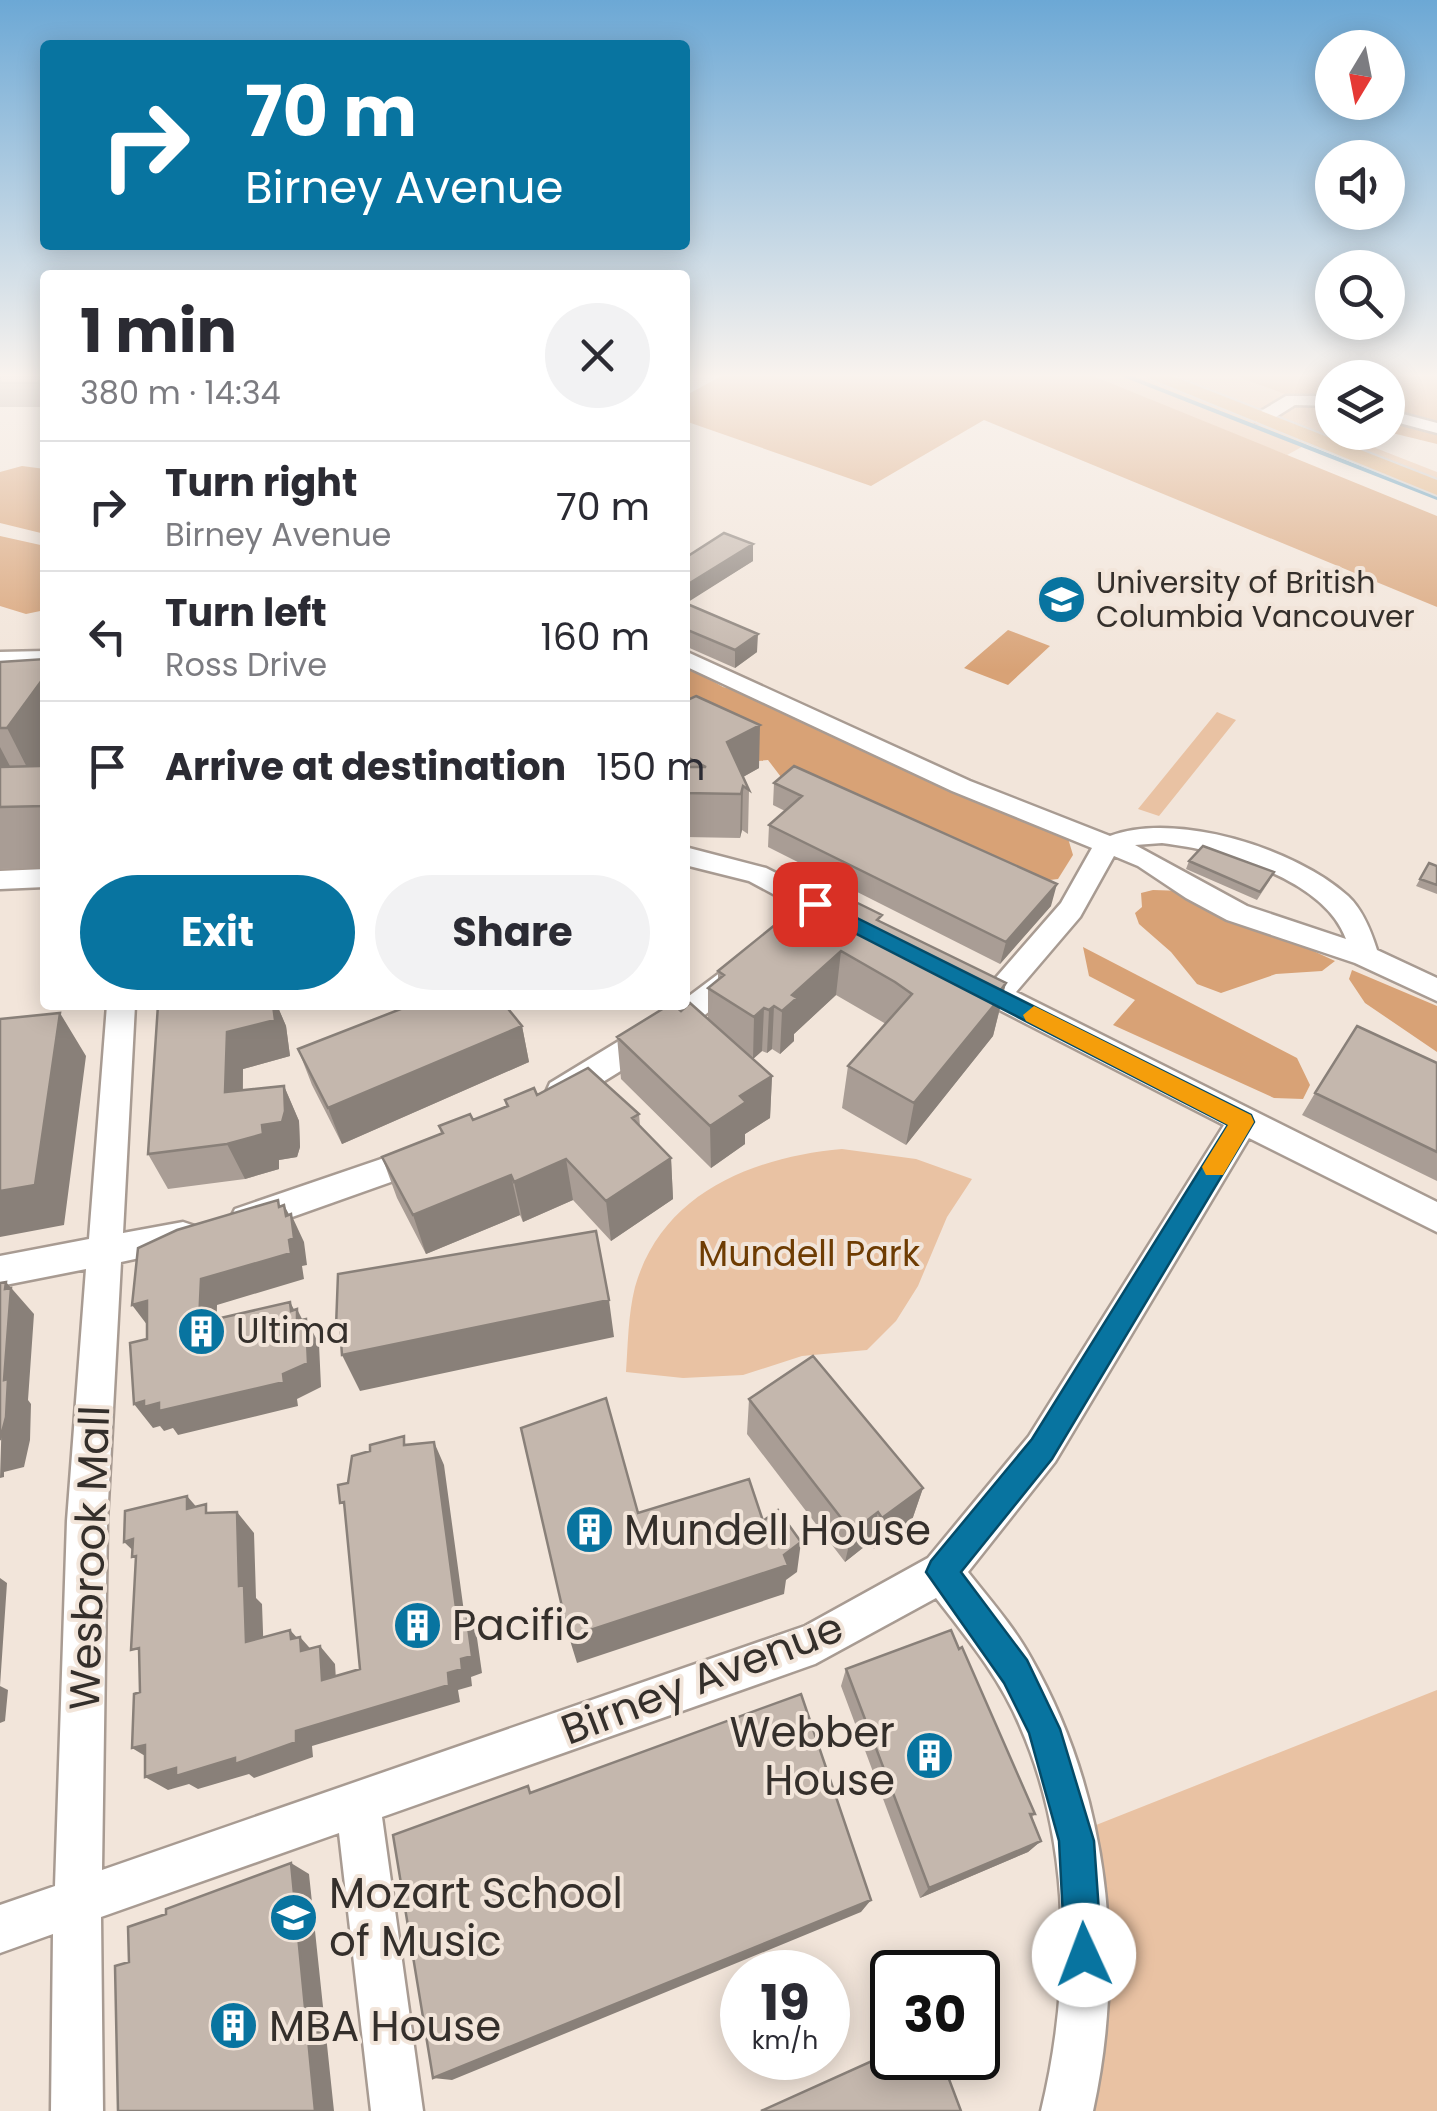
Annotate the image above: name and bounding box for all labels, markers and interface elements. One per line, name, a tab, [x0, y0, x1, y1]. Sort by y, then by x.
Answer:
north arrow	[1315, 30, 1405, 120]
map controls	[1315, 30, 1405, 450]
text: 70 m	[245, 62, 417, 161]
icon: right	[80, 80, 210, 210]
button: sound	[1315, 140, 1405, 230]
text: Birney Avenue	[245, 156, 563, 219]
button: search	[1315, 250, 1405, 340]
text: 1 min	[80, 289, 237, 373]
button: close	[545, 303, 650, 408]
button: layers	[1315, 360, 1405, 450]
text: 380 m · 14:34	[80, 370, 281, 415]
text: Turn right	[165, 456, 357, 509]
icon: right	[80, 479, 135, 534]
text: 70 m	[556, 480, 650, 533]
text: Birney Avenue	[165, 512, 391, 557]
place label: University of British Columbia Vancouver	[1096, 561, 1415, 638]
school or university icon: University of British Columbia Vancouver	[1035, 574, 1087, 626]
text: Turn left	[165, 586, 327, 639]
icon: left	[80, 609, 135, 664]
text: 160 m	[541, 610, 650, 663]
text: Ross Drive	[165, 642, 327, 687]
icon: arrive	[80, 739, 135, 794]
text: Arrive at destination	[165, 740, 566, 793]
text: 150 m	[596, 740, 705, 793]
pin	[773, 862, 858, 947]
button: Exit	[80, 875, 355, 990]
button: Share	[375, 875, 650, 990]
icon: arrive	[788, 877, 843, 932]
park label: Mundell Park	[698, 1229, 920, 1278]
building icon: Ultima	[175, 1305, 227, 1357]
place label: Ultima	[236, 1306, 349, 1355]
street label: Wesbrook Mall	[55, 1405, 124, 1711]
place label: Mundell House	[624, 1501, 931, 1560]
building icon: Mundell House	[563, 1504, 615, 1556]
place label: Pacific	[452, 1596, 590, 1655]
street label: Birney Avenue	[553, 1598, 852, 1759]
building icon: Pacific	[391, 1599, 443, 1651]
place label: Webber House	[729, 1703, 895, 1810]
building icon: Webber House	[904, 1730, 956, 1782]
place label: Mozart School of Music	[329, 1864, 623, 1971]
school or university icon: Mozart School of Music	[268, 1891, 320, 1943]
position arrow	[1032, 1903, 1136, 2007]
speed limit sign: 30	[870, 1950, 1000, 2080]
text: 19	[760, 1967, 810, 2038]
place label: MBA House	[269, 1997, 501, 2056]
building icon: MBA House	[208, 2000, 260, 2052]
text: km/h	[752, 2023, 818, 2058]

